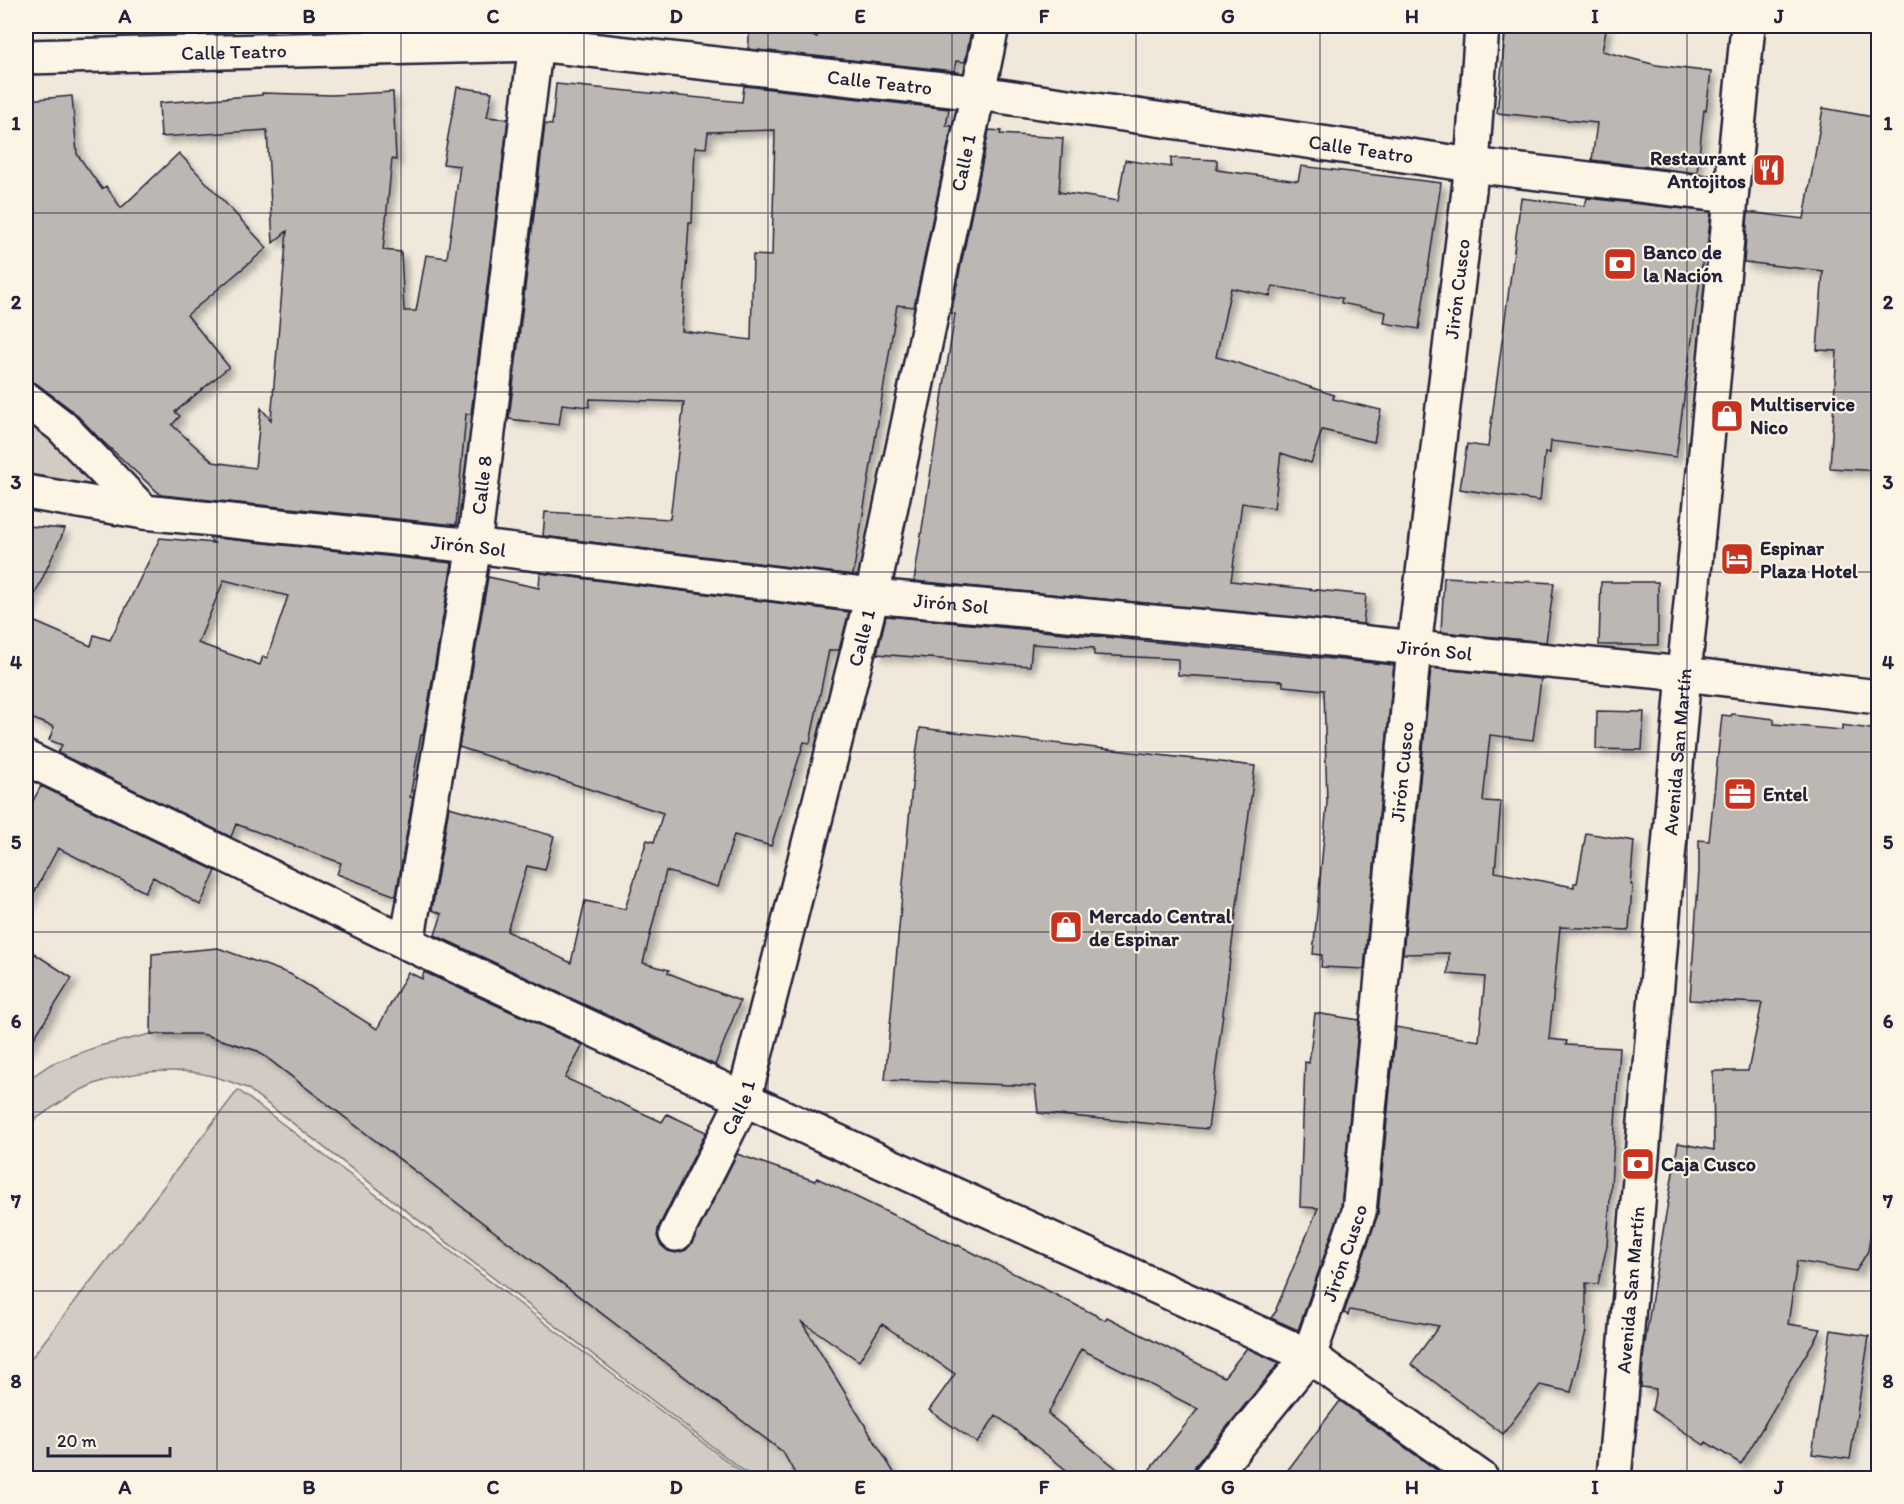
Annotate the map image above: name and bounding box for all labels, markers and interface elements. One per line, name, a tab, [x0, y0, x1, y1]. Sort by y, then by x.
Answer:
text: A	[118, 4, 132, 28]
text: B	[303, 4, 316, 28]
text: C	[487, 4, 500, 28]
text: D	[669, 4, 683, 28]
text: E	[854, 4, 866, 28]
text: F	[1039, 4, 1050, 28]
text: G	[1221, 4, 1235, 28]
text: H	[1405, 4, 1419, 28]
text: I	[1591, 4, 1599, 28]
text: J	[1773, 4, 1784, 28]
street label: Calle Teatro	[181, 38, 287, 65]
street label: Calle Teatro	[826, 64, 934, 100]
text: 1	[11, 111, 21, 135]
text: 1	[1883, 111, 1893, 135]
street label: Calle Teatro	[1307, 129, 1415, 168]
street label: Calle 1	[946, 132, 981, 193]
place label: Restaurant Antojitos	[1650, 146, 1747, 194]
restaurant icon: Restaurant Antojitos	[1751, 152, 1787, 188]
street label: Jirón Cusco	[1439, 237, 1475, 340]
place label: Banco de la Nación	[1643, 240, 1723, 287]
bank icon: Banco de la Nación	[1602, 246, 1638, 282]
text: 2	[11, 290, 22, 314]
text: 2	[1883, 290, 1894, 314]
place label: Multiservice Nico	[1750, 392, 1855, 439]
shop icon: Multiservice Nico	[1709, 398, 1745, 434]
street label: Calle 8	[466, 454, 497, 516]
text: 3	[11, 470, 22, 494]
text: 3	[1883, 470, 1894, 494]
street label: Jirón Sol	[430, 530, 508, 562]
place label: Espinar Plaza Hotel	[1760, 536, 1858, 583]
hotel icon: Espinar Plaza Hotel	[1719, 541, 1755, 577]
street label: Jirón Sol	[912, 588, 990, 619]
street label: Calle 1	[843, 607, 880, 669]
street label: Jirón Sol	[1396, 634, 1474, 666]
text: 4	[10, 650, 22, 674]
text: 4	[1882, 650, 1894, 674]
street label: Avenida San Martín	[1658, 667, 1697, 836]
street label: Jirón Cusco	[1385, 720, 1419, 823]
office icon: Entel	[1722, 776, 1758, 812]
place label: Entel	[1763, 782, 1808, 806]
text: 5	[11, 830, 22, 854]
text: 5	[1883, 830, 1894, 854]
place label: Mercado Central de Espinar	[1089, 904, 1232, 952]
shop icon: Mercado Central de Espinar	[1048, 909, 1084, 945]
text: 6	[11, 1009, 22, 1033]
text: 6	[1883, 1009, 1894, 1033]
street label: Calle 1	[716, 1078, 760, 1139]
bank icon: Caja Cusco	[1620, 1146, 1656, 1182]
place label: Caja Cusco	[1661, 1152, 1756, 1177]
text: 7	[10, 1189, 21, 1213]
text: 7	[1882, 1189, 1893, 1213]
street label: Jirón Cusco	[1317, 1204, 1372, 1305]
street label: Avenida San Martín	[1611, 1205, 1650, 1374]
text: 8	[11, 1369, 22, 1393]
text: 8	[1883, 1369, 1894, 1393]
scale bar	[48, 1420, 170, 1458]
text: 20 m	[57, 1430, 97, 1452]
text: A	[118, 1475, 132, 1499]
text: B	[303, 1475, 316, 1499]
text: C	[487, 1475, 500, 1499]
text: D	[669, 1475, 683, 1499]
text: E	[854, 1475, 866, 1499]
text: F	[1039, 1475, 1050, 1499]
text: G	[1221, 1475, 1235, 1499]
text: H	[1405, 1475, 1419, 1499]
text: I	[1591, 1475, 1599, 1499]
text: J	[1773, 1475, 1784, 1499]

